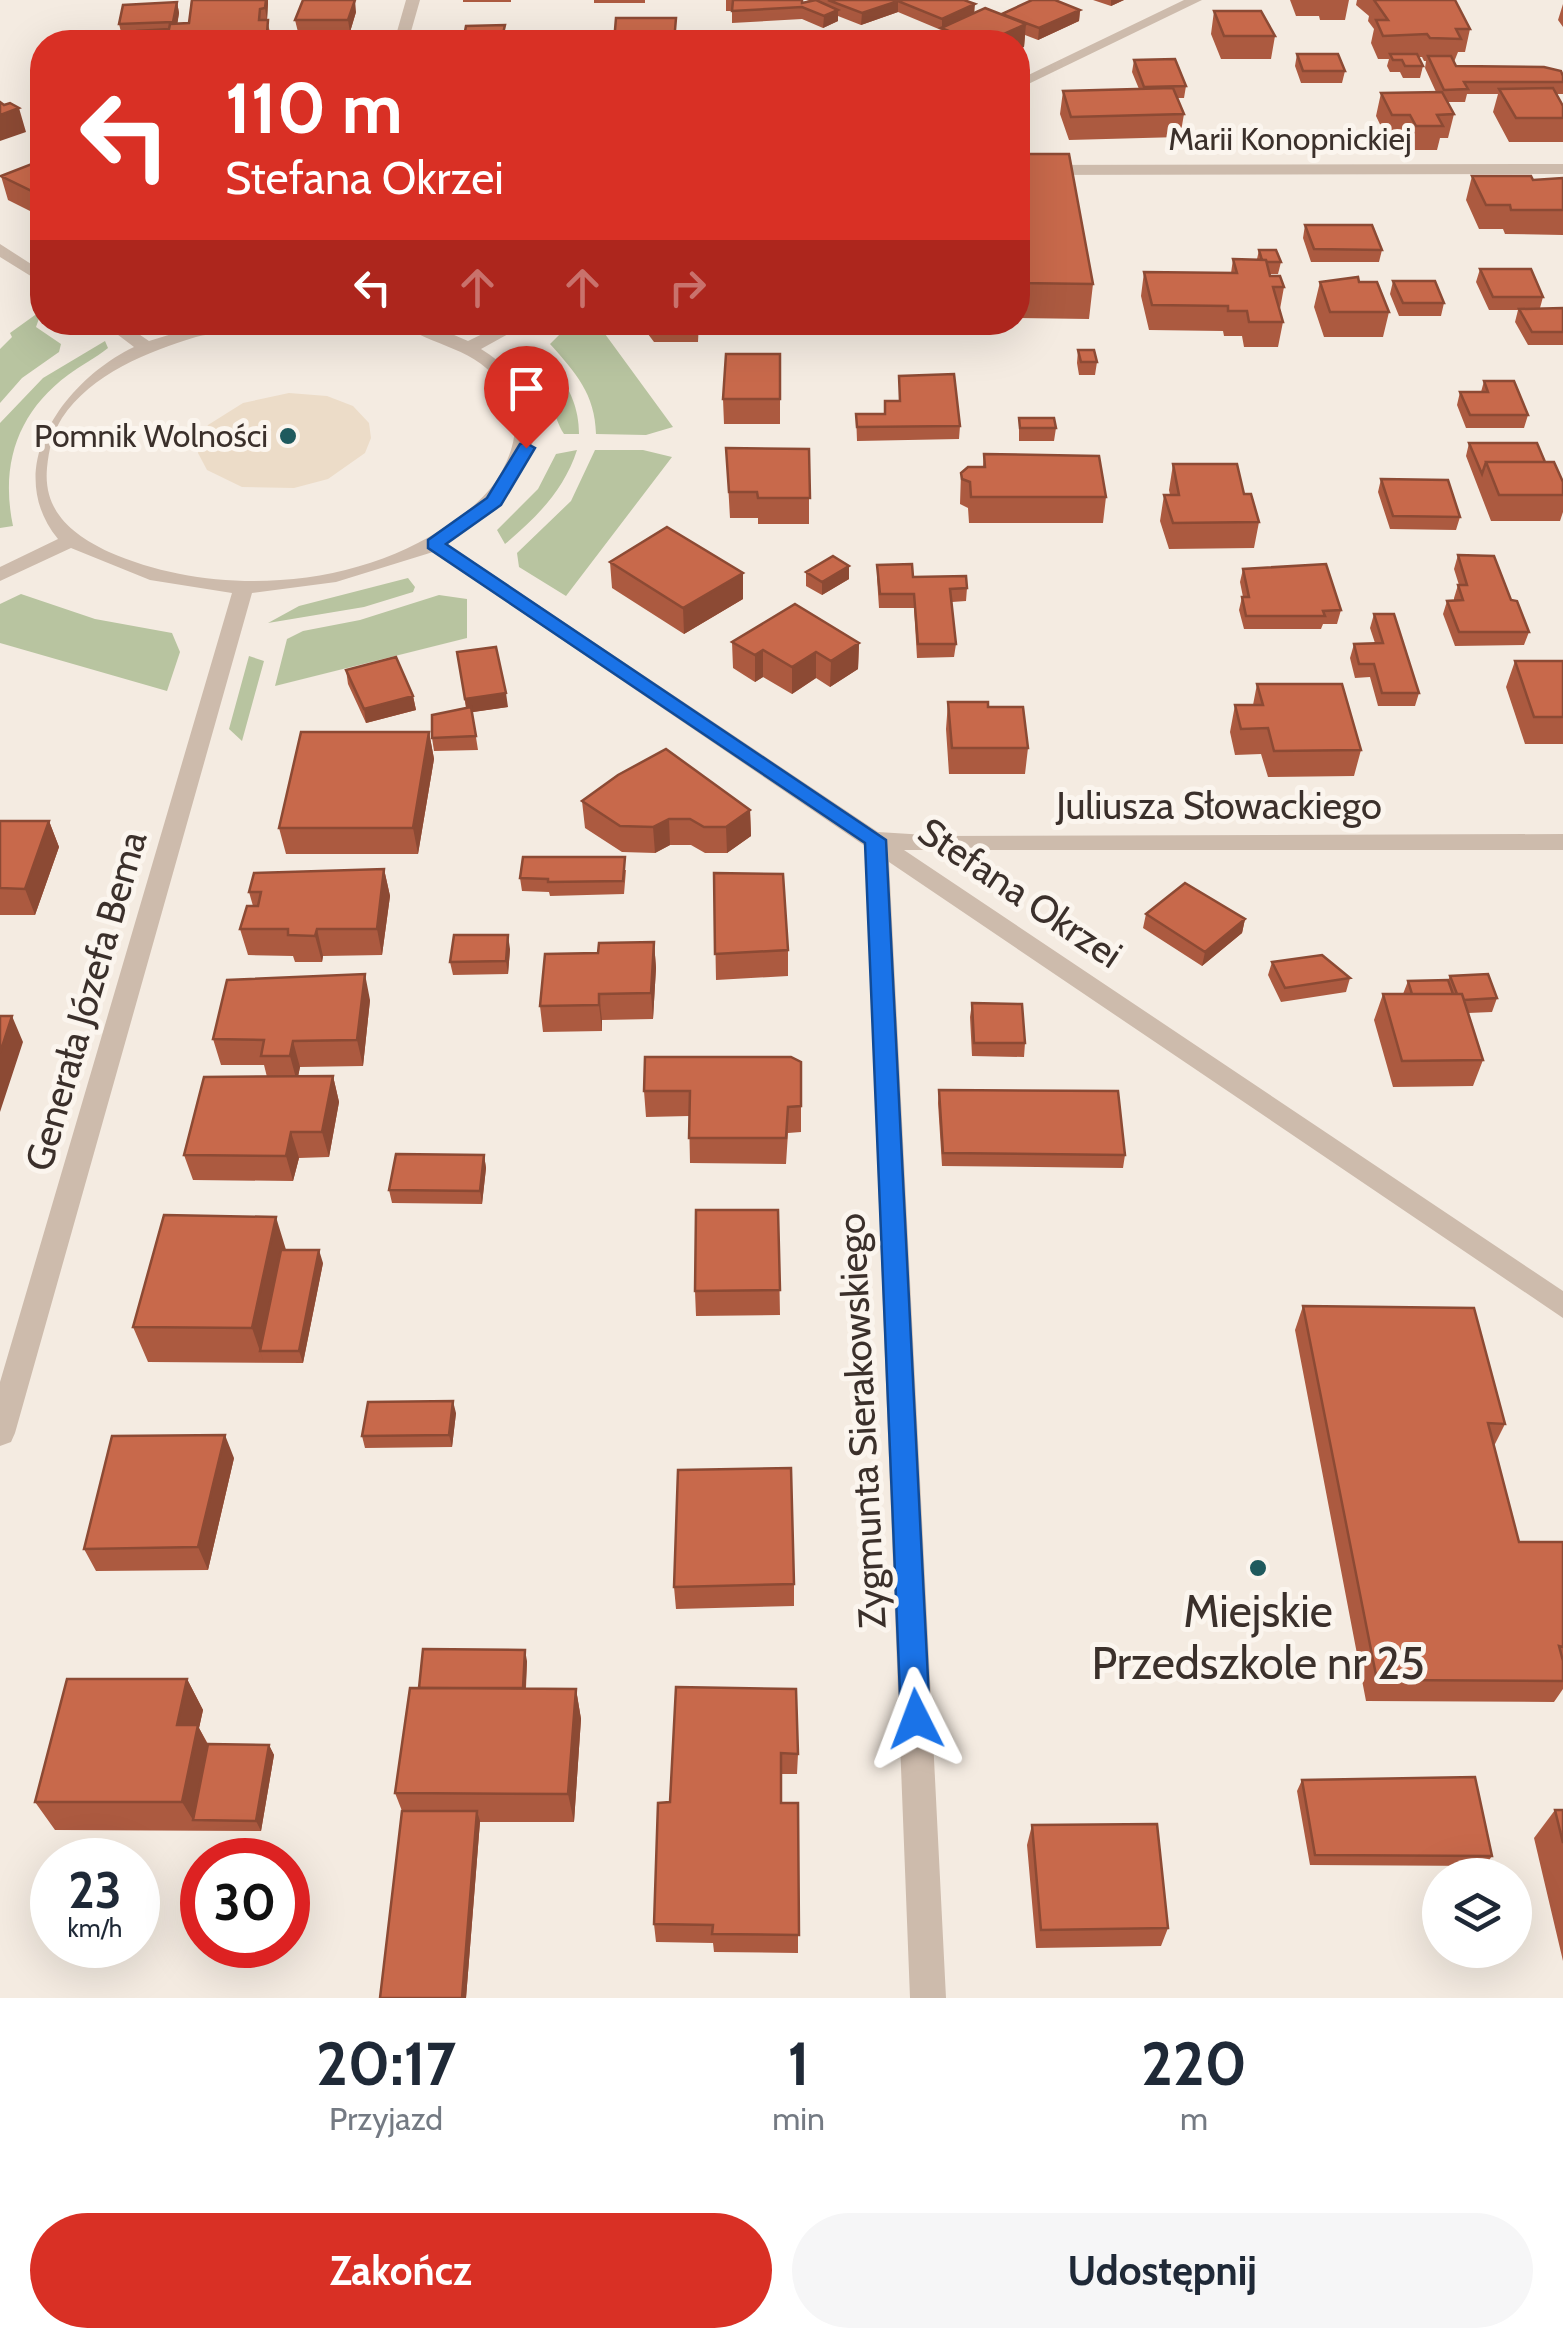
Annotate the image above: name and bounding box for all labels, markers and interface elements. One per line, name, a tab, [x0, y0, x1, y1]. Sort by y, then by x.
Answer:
text: 110 m	[225, 65, 403, 151]
icon: left	[60, 70, 190, 200]
street label: Marii Konopnickiej	[1168, 119, 1412, 158]
text: Stefana Okrzei	[225, 151, 504, 205]
icon: left	[345, 260, 400, 315]
icon: ahead	[450, 260, 505, 315]
icon: ahead	[555, 260, 610, 315]
icon: right	[660, 260, 715, 315]
pin	[484, 346, 569, 449]
icon: arrive	[499, 361, 554, 416]
place label: Pomnik Wolności	[34, 416, 268, 455]
marker: Pomnik Wolności	[277, 425, 299, 447]
street label: Juliusza Słowackiego	[1055, 782, 1382, 829]
street label: Stefana Okrzei	[910, 807, 1131, 978]
street label: Generała Józefa Bema	[15, 826, 156, 1176]
street label: Zygmunta Sierakowskiego	[827, 1212, 896, 1630]
marker: Miejskie Przedszkole nr 25	[1247, 1557, 1269, 1579]
place label: Miejskie Przedszkole nr 25	[1091, 1584, 1425, 1690]
position arrow	[864, 1667, 968, 1771]
speed limit sign: 30	[180, 1838, 310, 1968]
map controls	[1422, 1858, 1532, 1968]
button: layers	[1422, 1858, 1532, 1968]
text: 23	[68, 1860, 122, 1921]
text: km/h	[68, 1913, 122, 1943]
text: 20:17	[316, 2027, 456, 2100]
text: 1	[788, 2027, 810, 2100]
text: 220	[1141, 2027, 1247, 2100]
text: Przyjazd	[329, 2099, 443, 2138]
text: min	[772, 2099, 825, 2138]
text: m	[1180, 2099, 1208, 2138]
button: Zakończ	[30, 2213, 772, 2328]
button: Udostępnij	[792, 2213, 1533, 2328]

